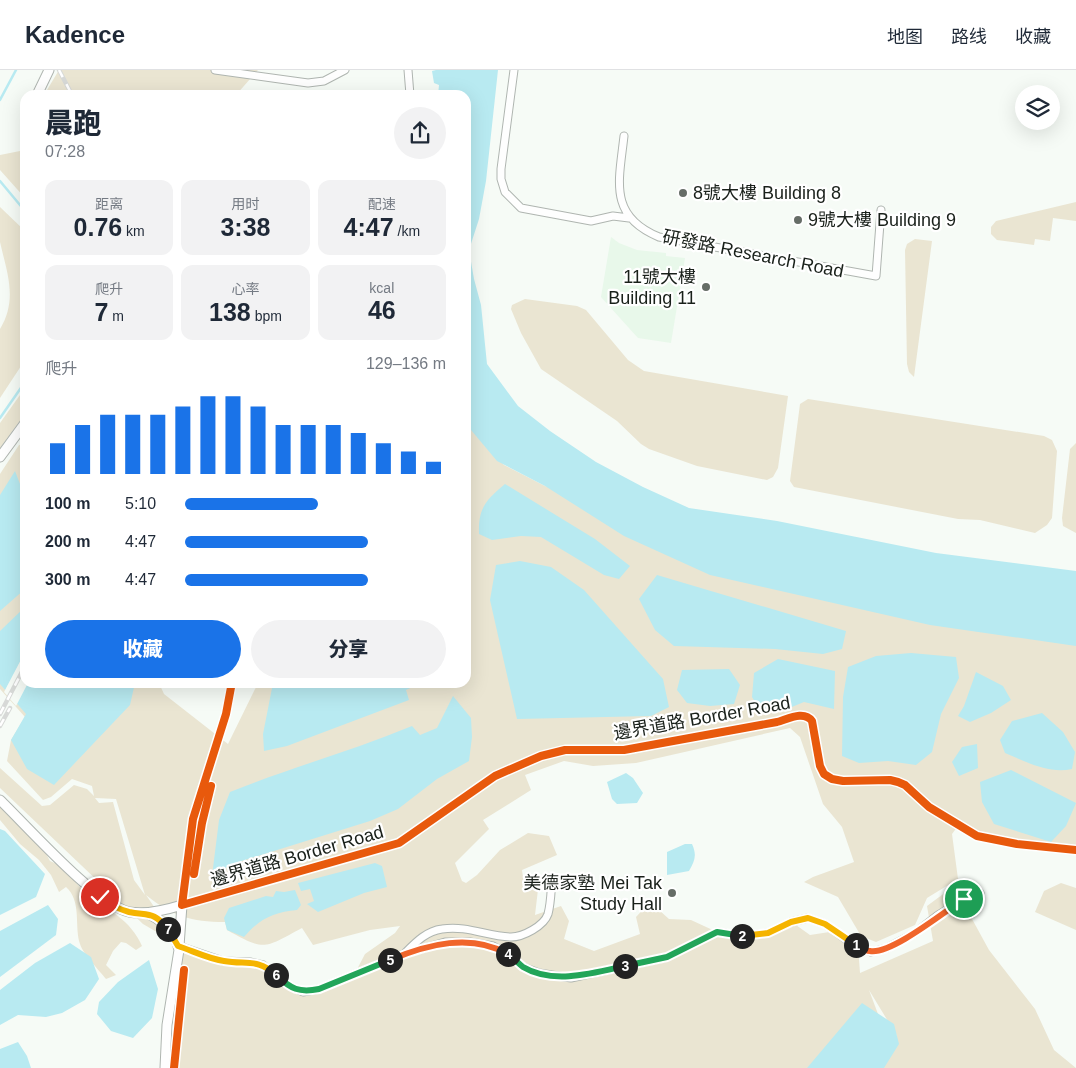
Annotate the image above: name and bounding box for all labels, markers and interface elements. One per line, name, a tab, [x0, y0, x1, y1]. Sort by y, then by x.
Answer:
text: Kadence	[25, 21, 125, 48]
text: 地图	[887, 27, 923, 47]
text: 路线	[951, 27, 987, 47]
text: 收藏	[1015, 27, 1051, 47]
map controls	[1015, 85, 1060, 130]
button: layers	[1015, 85, 1060, 130]
button: share	[394, 107, 446, 159]
text: 晨跑	[45, 108, 101, 139]
text: 07:28	[45, 143, 85, 160]
place label: 8號大樓 Building 8	[693, 183, 841, 203]
marker: 8號大樓 Building 8	[677, 187, 689, 199]
text: 距离	[95, 196, 123, 212]
text: 用时	[231, 196, 259, 212]
text: 配速	[368, 196, 396, 212]
place label: 9號大樓 Building 9	[808, 210, 956, 230]
text: 0.76	[74, 213, 122, 241]
text: 3:38	[220, 213, 271, 241]
text: 4:47	[344, 213, 394, 241]
marker: 9號大樓 Building 9	[792, 214, 804, 226]
text: km	[122, 223, 145, 239]
text: /km	[394, 223, 420, 239]
street label: 研發路 Research Road	[661, 227, 845, 281]
place label: 11號大樓 Building 11	[608, 267, 696, 308]
text: kcal	[369, 280, 394, 296]
text: 爬升	[95, 281, 123, 297]
text: 心率	[231, 281, 259, 297]
marker: 11號大樓 Building 11	[700, 281, 712, 293]
text: 46	[368, 296, 396, 324]
text: 7	[94, 298, 108, 326]
text: 138	[209, 298, 251, 326]
text: m	[108, 308, 124, 324]
text: bpm	[251, 308, 282, 324]
text: 129–136 m	[366, 355, 446, 372]
text: 爬升	[45, 360, 77, 377]
text: 100 m	[45, 495, 90, 512]
text: 5:10	[125, 495, 156, 512]
text: 200 m	[45, 533, 90, 550]
text: 4:47	[125, 533, 156, 550]
text: 300 m	[45, 571, 90, 588]
text: 4:47	[125, 571, 156, 588]
button: 收藏	[45, 620, 241, 678]
button: 分享	[251, 620, 446, 678]
street label: 邊界道路 Border Road	[612, 693, 792, 743]
street label: 邊界道路 Border Road	[208, 822, 386, 890]
place label: 美德家塾 Mei Tak Study Hall	[523, 873, 663, 914]
pin	[79, 876, 121, 918]
pin	[943, 878, 985, 920]
icon: check	[86, 883, 114, 911]
icon: arrive	[950, 885, 978, 913]
marker: 美德家塾 Mei Tak Study Hall	[666, 887, 678, 899]
pin: 7	[156, 916, 180, 942]
text: 7	[165, 921, 172, 937]
pin: 2	[730, 924, 754, 948]
text: 2	[739, 928, 746, 944]
pin: 1	[844, 932, 868, 958]
text: 1	[853, 937, 860, 953]
pin: 4	[496, 942, 520, 966]
text: 4	[505, 946, 512, 962]
pin: 5	[378, 948, 402, 972]
text: 5	[387, 952, 394, 968]
pin: 3	[612, 954, 638, 978]
text: 3	[622, 958, 629, 974]
pin: 6	[264, 962, 288, 988]
text: 6	[273, 967, 280, 983]

